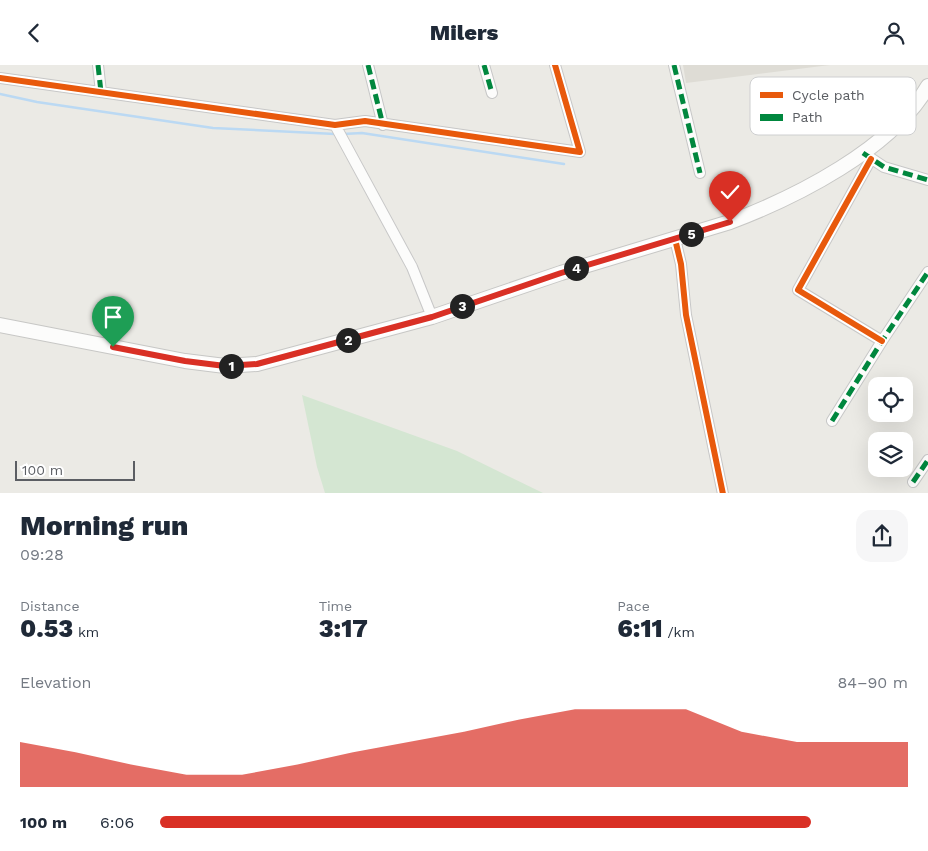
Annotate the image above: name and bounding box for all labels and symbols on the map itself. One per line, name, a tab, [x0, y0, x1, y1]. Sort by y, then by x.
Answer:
legend	[750, 77, 916, 135]
text: Cycle path	[792, 87, 865, 103]
text: Path	[792, 109, 823, 125]
pin	[709, 171, 751, 222]
pin: 5	[678, 221, 704, 247]
pin: 4	[564, 255, 588, 281]
pin: 3	[450, 293, 474, 319]
pin	[92, 296, 134, 347]
pin: 2	[336, 327, 360, 353]
pin: 1	[218, 353, 244, 379]
scale bar	[15, 458, 135, 482]

